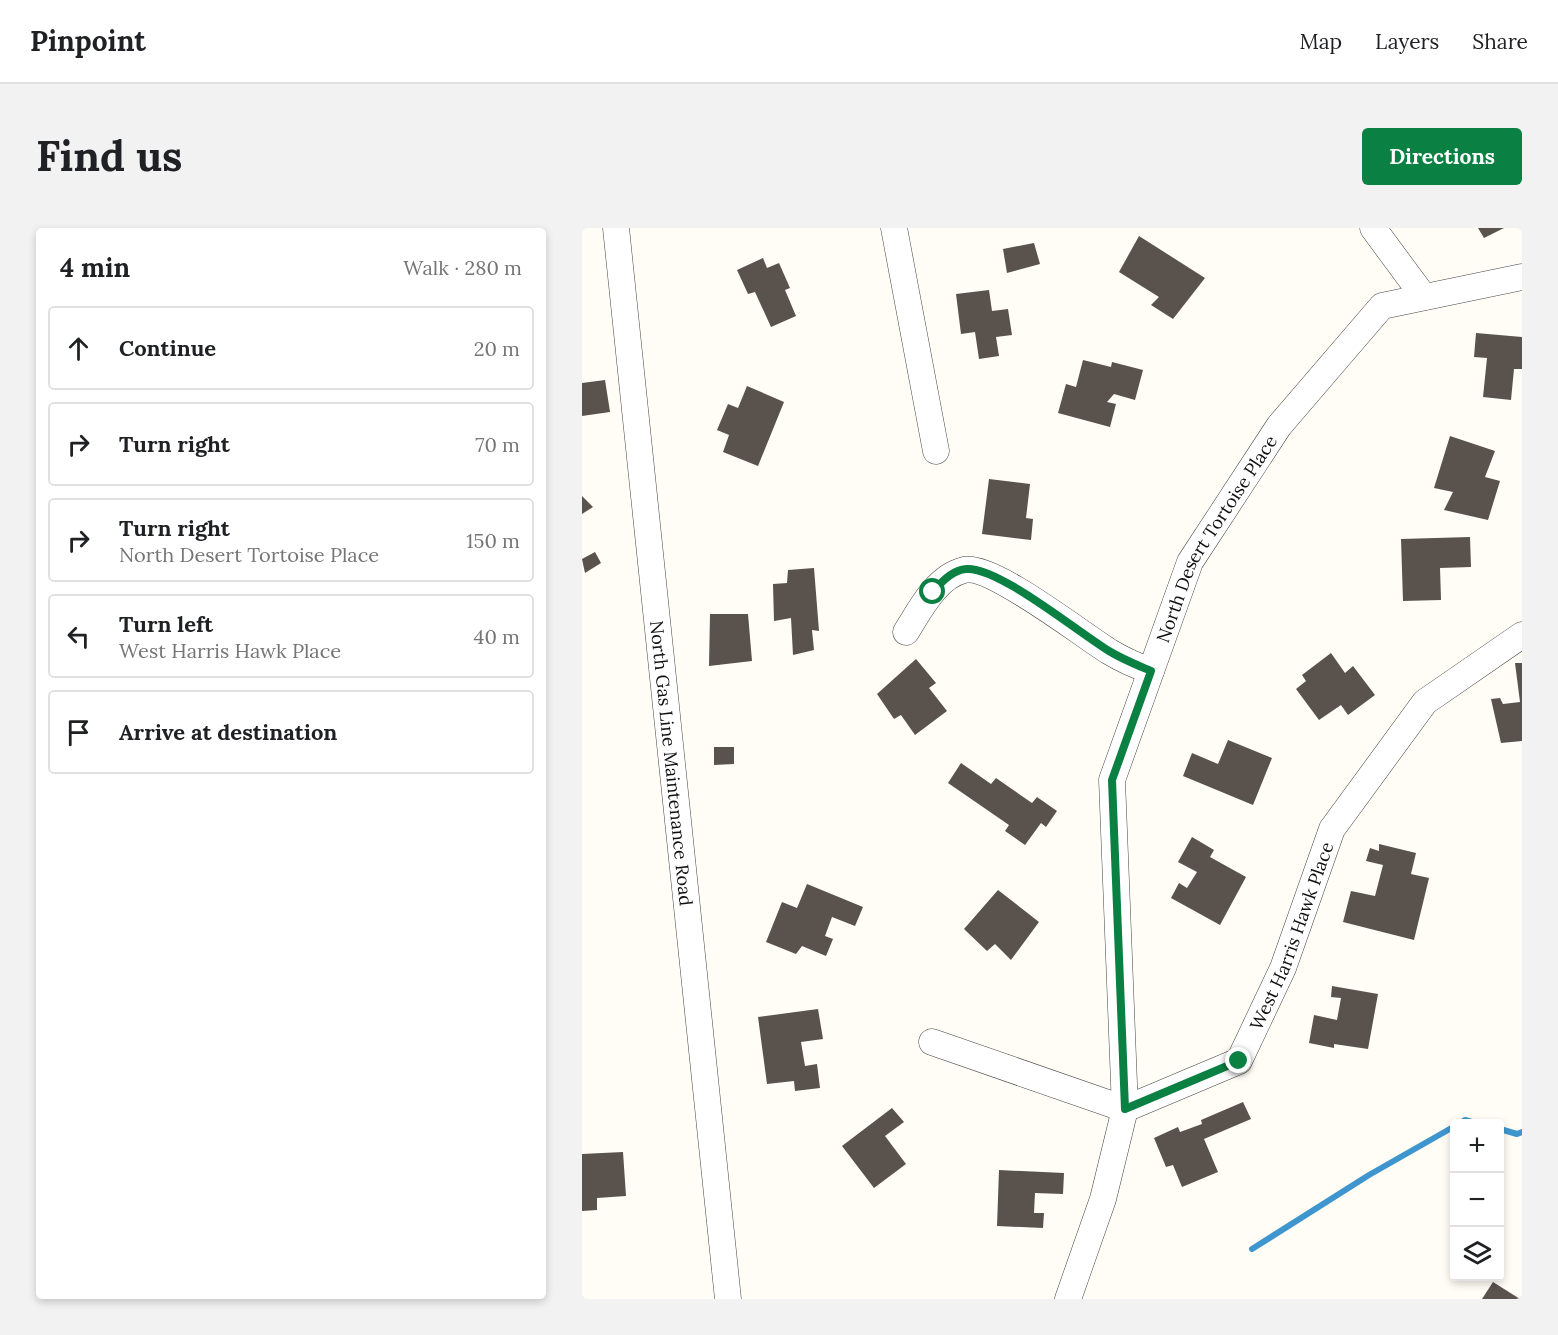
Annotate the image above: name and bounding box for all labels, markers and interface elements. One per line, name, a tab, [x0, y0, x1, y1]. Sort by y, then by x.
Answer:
text: Pinpoint	[30, 23, 146, 59]
text: Map	[1299, 28, 1342, 55]
text: Layers	[1375, 28, 1439, 55]
text: Share	[1472, 28, 1528, 55]
button: Directions	[1362, 128, 1522, 185]
text: Find us	[36, 129, 182, 183]
text: 4 min	[60, 251, 130, 284]
text: Walk · 280 m	[403, 255, 522, 280]
icon: ahead	[62, 332, 95, 365]
text: Continue	[119, 334, 216, 362]
text: 20 m	[474, 336, 520, 361]
icon: right	[62, 428, 95, 461]
text: Turn right	[119, 430, 230, 458]
street label: North Desert Tortoise Place	[1151, 430, 1282, 645]
text: 70 m	[475, 432, 520, 457]
text: Turn right	[119, 514, 230, 542]
icon: right	[62, 524, 95, 557]
text: 150 m	[466, 528, 520, 553]
text: North Desert Tortoise Place	[119, 542, 379, 567]
route start	[919, 578, 945, 604]
text: Turn left	[119, 610, 213, 638]
street label: North Gas Line Maintenance Road	[646, 619, 698, 907]
icon: left	[62, 620, 95, 653]
text: 40 m	[474, 624, 520, 649]
text: West Harris Hawk Place	[119, 638, 341, 663]
icon: arrive	[62, 716, 95, 749]
text: Arrive at destination	[119, 718, 337, 746]
street label: West Harris Hawk Place	[1244, 838, 1338, 1033]
route end	[1225, 1047, 1251, 1073]
map controls	[1450, 1119, 1504, 1281]
button: +	[1450, 1119, 1504, 1173]
button: −	[1450, 1173, 1504, 1227]
button: layers	[1450, 1227, 1504, 1281]

